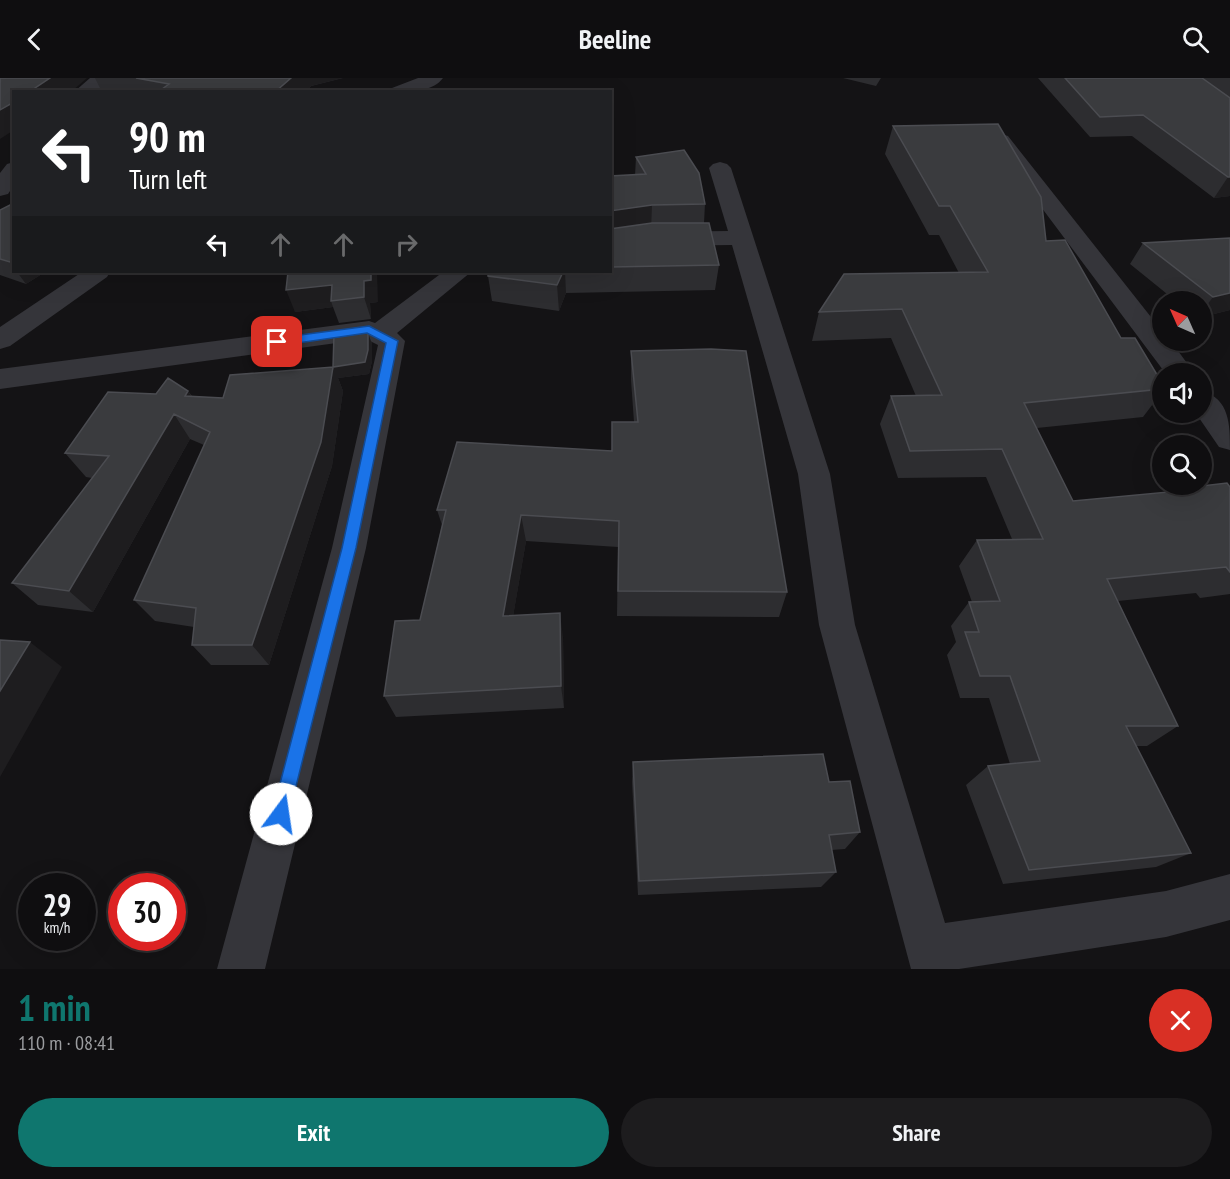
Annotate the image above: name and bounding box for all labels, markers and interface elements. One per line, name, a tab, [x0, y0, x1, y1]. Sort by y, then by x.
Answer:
text: Beeline	[579, 22, 651, 56]
icon: back	[18, 23, 51, 56]
icon: search	[1179, 23, 1212, 56]
text: 90 m	[129, 109, 206, 164]
icon: left	[30, 114, 108, 192]
text: Turn left	[129, 162, 207, 196]
icon: left	[201, 228, 234, 261]
icon: ahead	[264, 228, 297, 261]
icon: ahead	[327, 228, 360, 261]
icon: right	[390, 228, 423, 261]
north arrow	[1152, 291, 1212, 351]
map controls	[1152, 291, 1212, 495]
pin	[251, 316, 302, 367]
icon: arrive	[260, 325, 293, 358]
button: sound	[1152, 363, 1212, 423]
button: search	[1152, 435, 1212, 495]
position arrow	[249, 782, 313, 846]
speed limit sign: 30	[108, 873, 186, 951]
text: 29	[43, 885, 71, 924]
text: km/h	[44, 918, 70, 937]
text: 1 min	[18, 984, 91, 1031]
button: close	[1149, 989, 1212, 1052]
text: 110 m · 08:41	[18, 1030, 115, 1056]
button: Exit	[18, 1098, 609, 1167]
button: Share	[621, 1098, 1212, 1167]

